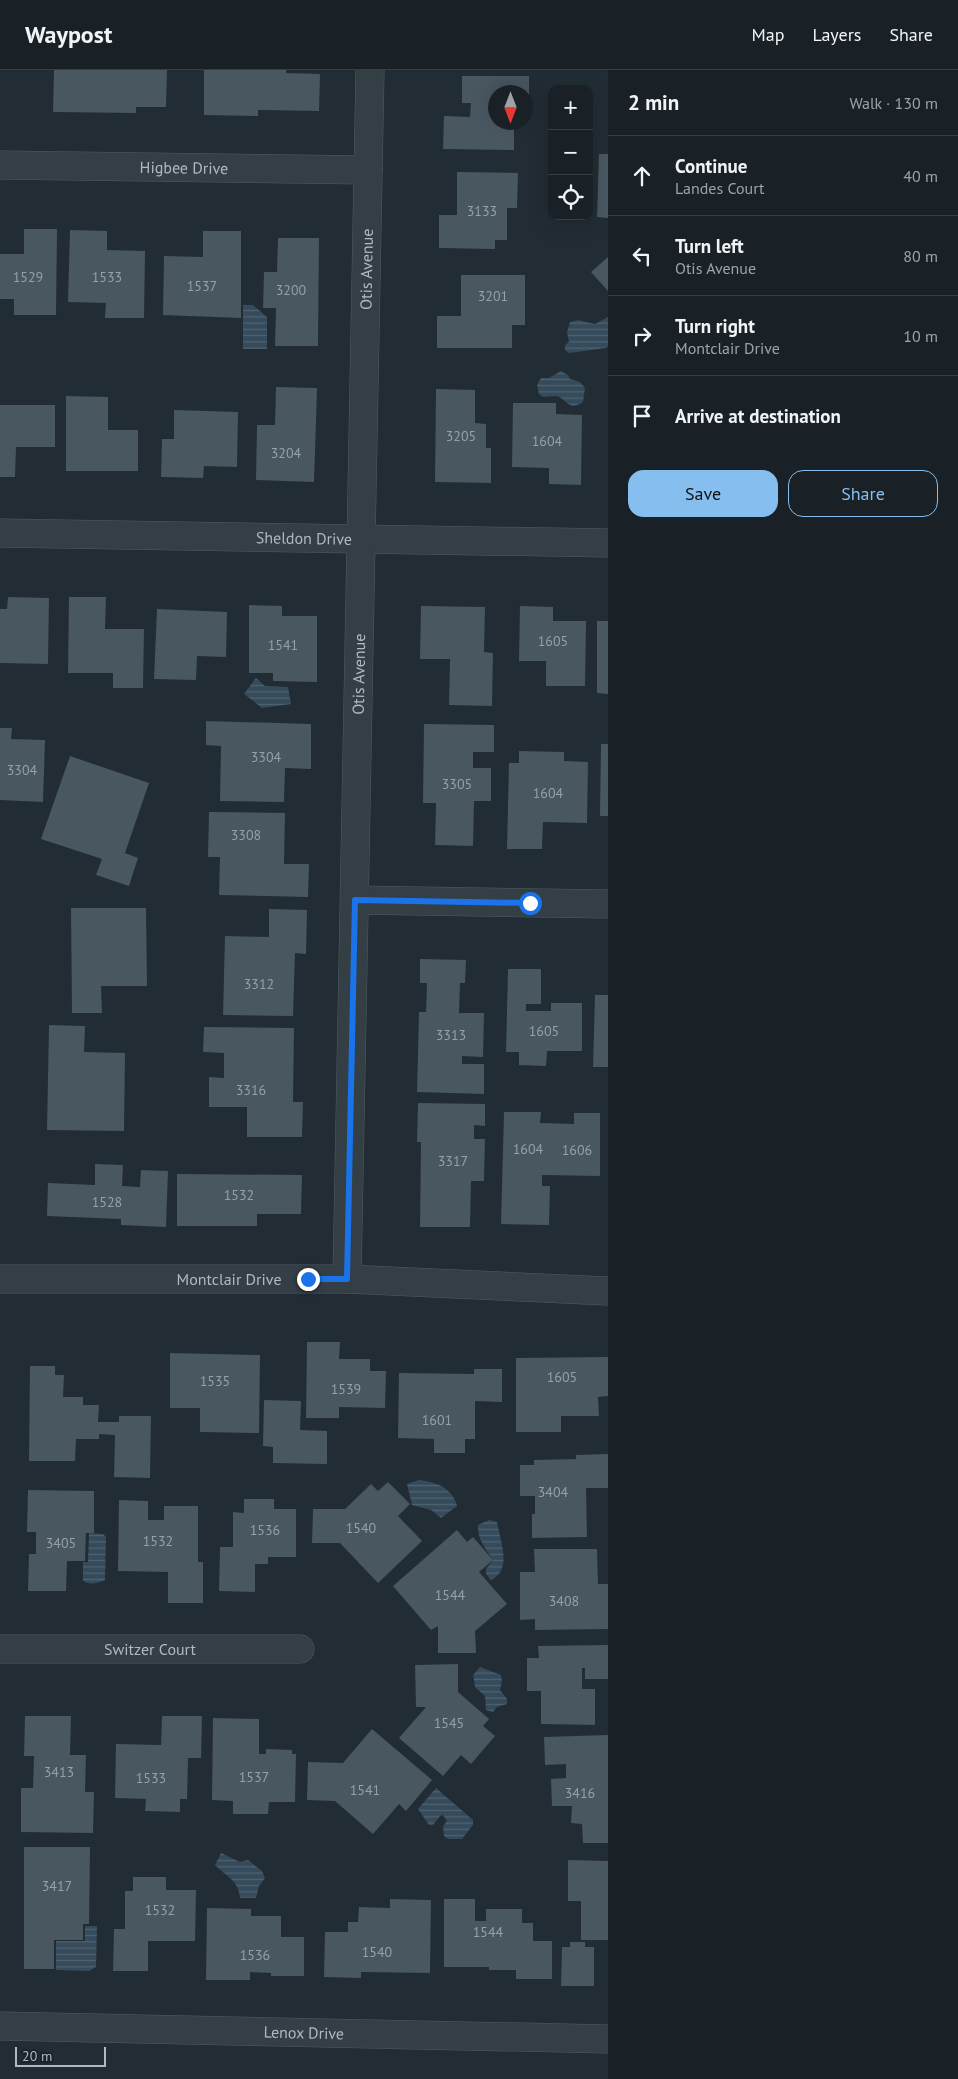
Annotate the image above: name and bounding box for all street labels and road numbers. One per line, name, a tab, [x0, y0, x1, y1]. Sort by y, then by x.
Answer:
street label: Higbee Drive	[140, 157, 228, 178]
street label: Otis Avenue	[355, 228, 377, 310]
street label: Sheldon Drive	[256, 527, 352, 549]
street label: Otis Avenue	[348, 633, 369, 715]
street label: Montclair Drive	[176, 1269, 282, 1289]
street label: Switzer Court	[104, 1639, 197, 1659]
street label: Lenox Drive	[264, 2022, 344, 2043]

